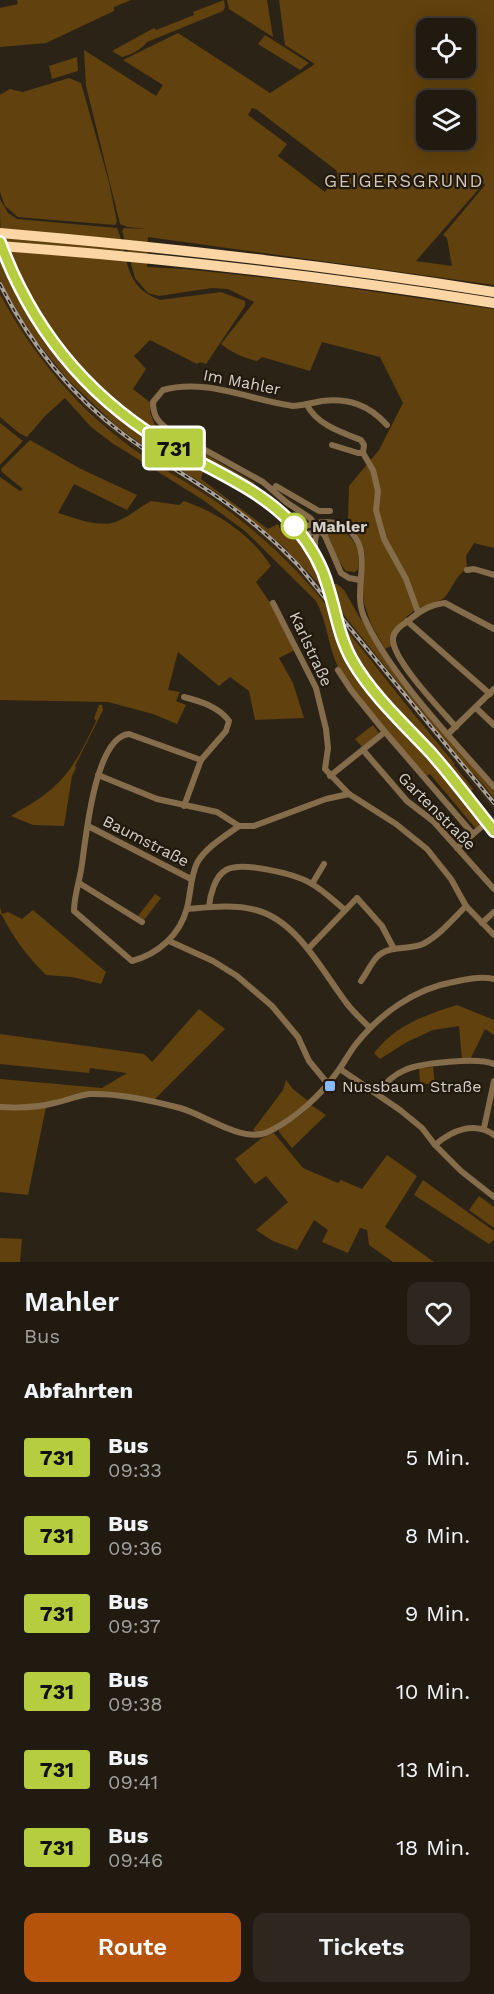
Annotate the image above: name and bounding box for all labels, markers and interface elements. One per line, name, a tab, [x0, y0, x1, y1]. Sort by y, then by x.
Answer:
map controls	[416, 18, 476, 150]
button: locate	[416, 18, 476, 78]
button: layers	[416, 90, 476, 150]
district label: GEIGERSGRUND	[324, 170, 484, 191]
street label: Im Mahler	[202, 365, 283, 399]
line badge: 731	[140, 428, 208, 468]
text: 731	[157, 436, 191, 461]
marker: Mahler	[281, 513, 307, 539]
place label: Mahler	[312, 517, 367, 536]
street label: Karlstraße	[285, 609, 337, 689]
street label: Gartenstraße	[394, 768, 480, 854]
street label: Baumstraße	[100, 811, 192, 871]
place label: Nussbaum Straße	[342, 1077, 481, 1096]
marker: Nussbaum Straße	[323, 1079, 337, 1093]
button: heart	[407, 1282, 470, 1345]
text: Mahler	[24, 1285, 119, 1318]
text: Bus	[24, 1324, 60, 1348]
text: Abfahrten	[24, 1378, 133, 1403]
text: Bus	[108, 1433, 148, 1458]
text: 731	[40, 1445, 74, 1470]
text: 5 Min.	[406, 1445, 470, 1470]
text: 09:33	[108, 1458, 162, 1482]
text: Bus	[108, 1511, 148, 1536]
text: 731	[40, 1523, 74, 1548]
text: 8 Min.	[405, 1523, 470, 1548]
text: 09:36	[108, 1536, 163, 1560]
text: Bus	[108, 1589, 148, 1614]
text: 731	[40, 1601, 74, 1626]
text: 9 Min.	[405, 1601, 470, 1626]
text: 09:37	[108, 1614, 161, 1638]
text: Bus	[108, 1667, 148, 1692]
text: 731	[40, 1679, 74, 1704]
text: 10 Min.	[396, 1679, 470, 1704]
text: 09:38	[108, 1692, 163, 1716]
text: Bus	[108, 1745, 148, 1770]
text: 731	[40, 1757, 74, 1782]
text: 13 Min.	[397, 1757, 470, 1782]
text: 09:41	[108, 1770, 158, 1794]
text: Bus	[108, 1823, 148, 1848]
text: 731	[40, 1835, 74, 1860]
text: 18 Min.	[396, 1835, 470, 1860]
text: 09:46	[108, 1848, 163, 1872]
button: Route	[24, 1913, 241, 1982]
button: Tickets	[253, 1913, 470, 1982]

